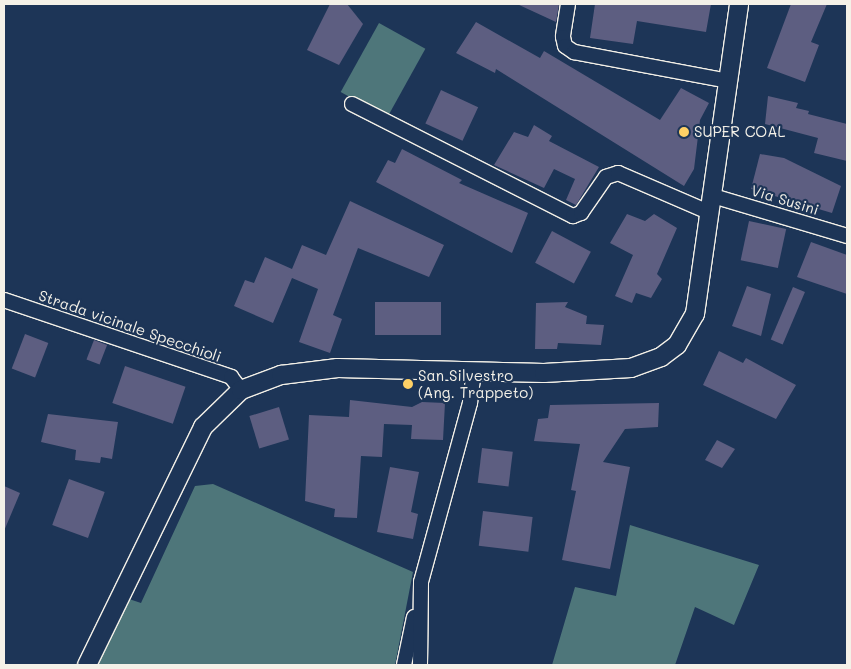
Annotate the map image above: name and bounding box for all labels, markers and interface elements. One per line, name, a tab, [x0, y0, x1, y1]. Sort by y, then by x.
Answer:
place label: SUPER COAL	[694, 123, 785, 141]
marker: SUPER COAL	[678, 126, 690, 138]
street label: Via Susini	[749, 181, 821, 219]
street label: Strada vicinale Specchioli	[36, 286, 224, 366]
place label: San Silvestro (Ang. Trappeto)	[418, 366, 533, 401]
marker: San Silvestro (Ang. Trappeto)	[402, 378, 414, 390]

